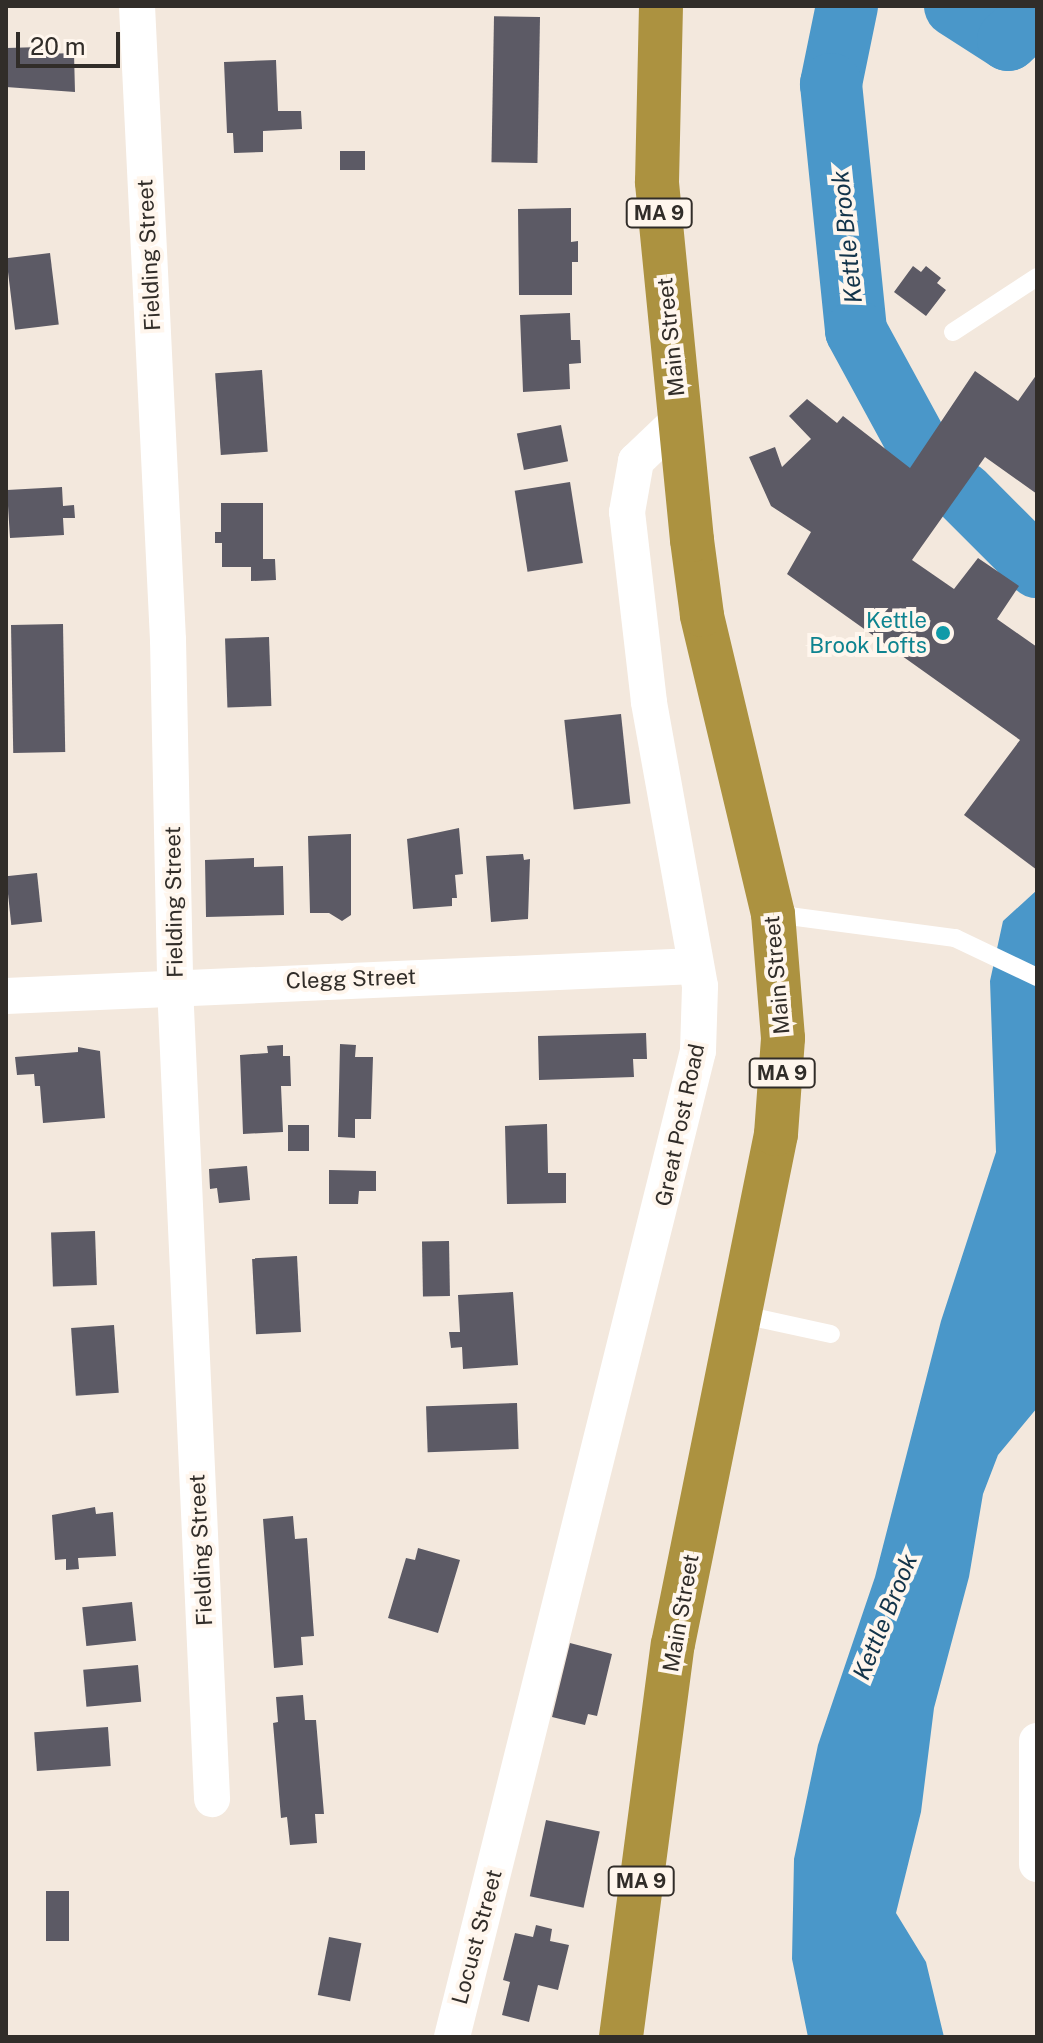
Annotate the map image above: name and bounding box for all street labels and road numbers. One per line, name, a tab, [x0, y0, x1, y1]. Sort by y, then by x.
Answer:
street label: Fielding Street	[132, 178, 166, 332]
road number: MA 9	[625, 197, 693, 229]
street label: Main Street	[652, 276, 690, 398]
street label: Fielding Street	[159, 826, 189, 978]
street label: Main Street	[759, 914, 795, 1036]
street label: Clegg Street	[285, 964, 417, 994]
street label: Great Post Road	[650, 1041, 710, 1209]
road number: MA 9	[748, 1057, 816, 1089]
street label: Fielding Street	[184, 1473, 218, 1627]
street label: Main Street	[658, 1552, 704, 1674]
road number: MA 9	[607, 1865, 675, 1897]
street label: Locust Street	[446, 1867, 508, 2007]

